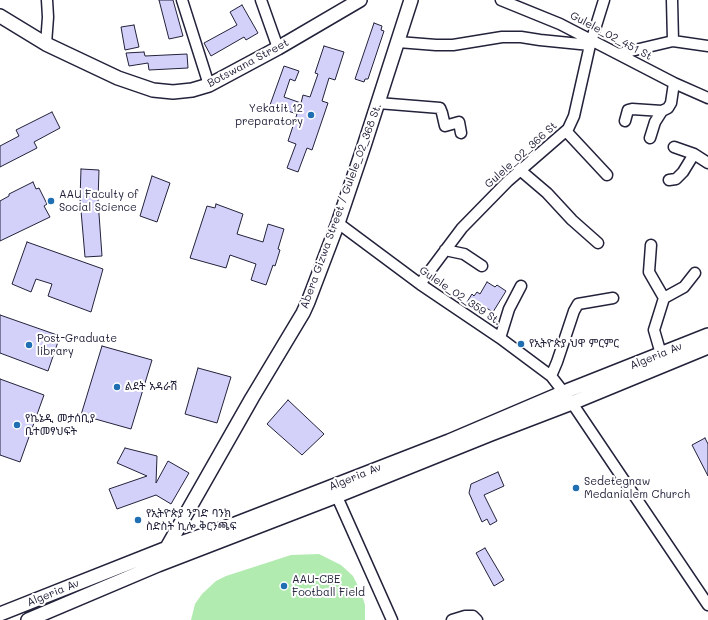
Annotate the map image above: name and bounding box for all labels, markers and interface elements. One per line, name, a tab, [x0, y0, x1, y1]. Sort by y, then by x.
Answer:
street label: Gulele_02_451 St	[568, 9, 654, 63]
street label: Botswana Street	[205, 36, 291, 90]
street label: Abera Gizwa Street / Gulele_02_368 St.	[298, 101, 384, 311]
place label: Yekatit 12 preparatory	[235, 102, 303, 128]
marker: Yekatit 12 preparatory	[306, 110, 316, 120]
street label: Gulele_02_366 St	[482, 119, 560, 191]
place label: AAU Faculty of Social Science	[59, 188, 138, 214]
marker: AAU Faculty of Social Science	[46, 196, 56, 206]
street label: Gulele_02_359 St.	[417, 264, 503, 328]
place label: Post-Graduate library	[37, 332, 117, 358]
place label: የኢትዮጵያ ህዋ ምርምር	[529, 337, 619, 351]
marker: የኢትዮጵያ ህዋ ምርምር	[516, 339, 526, 349]
marker: Post-Graduate library	[24, 340, 34, 350]
street label: Algeria Av	[628, 340, 684, 372]
place label: ልደት አዳራሽ	[125, 380, 177, 394]
marker: ልደት አዳራሽ	[112, 382, 122, 392]
place label: የኬኔዲ መታሰቢያ ቤተመፃህፍት	[25, 412, 95, 438]
marker: የኬኔዲ መታሰቢያ ቤተመፃህፍት	[12, 420, 22, 430]
street label: Algeria Av	[327, 461, 383, 493]
place label: Sedetegnaw Medanialem Church	[584, 475, 690, 501]
marker: Sedetegnaw Medanialem Church	[571, 483, 581, 493]
place label: የኢትዮጵያ ንግድ ባንክ ስድስት ኪሎ ቅርንጫፍ	[146, 507, 236, 533]
marker: የኢትዮጵያ ንግድ ባንክ ስድስት ኪሎ ቅርንጫፍ	[133, 515, 143, 525]
place label: AAU-CBE Football Field	[292, 573, 365, 599]
street label: Algeria Av	[25, 577, 81, 609]
marker: AAU-CBE Football Field	[279, 581, 289, 591]

